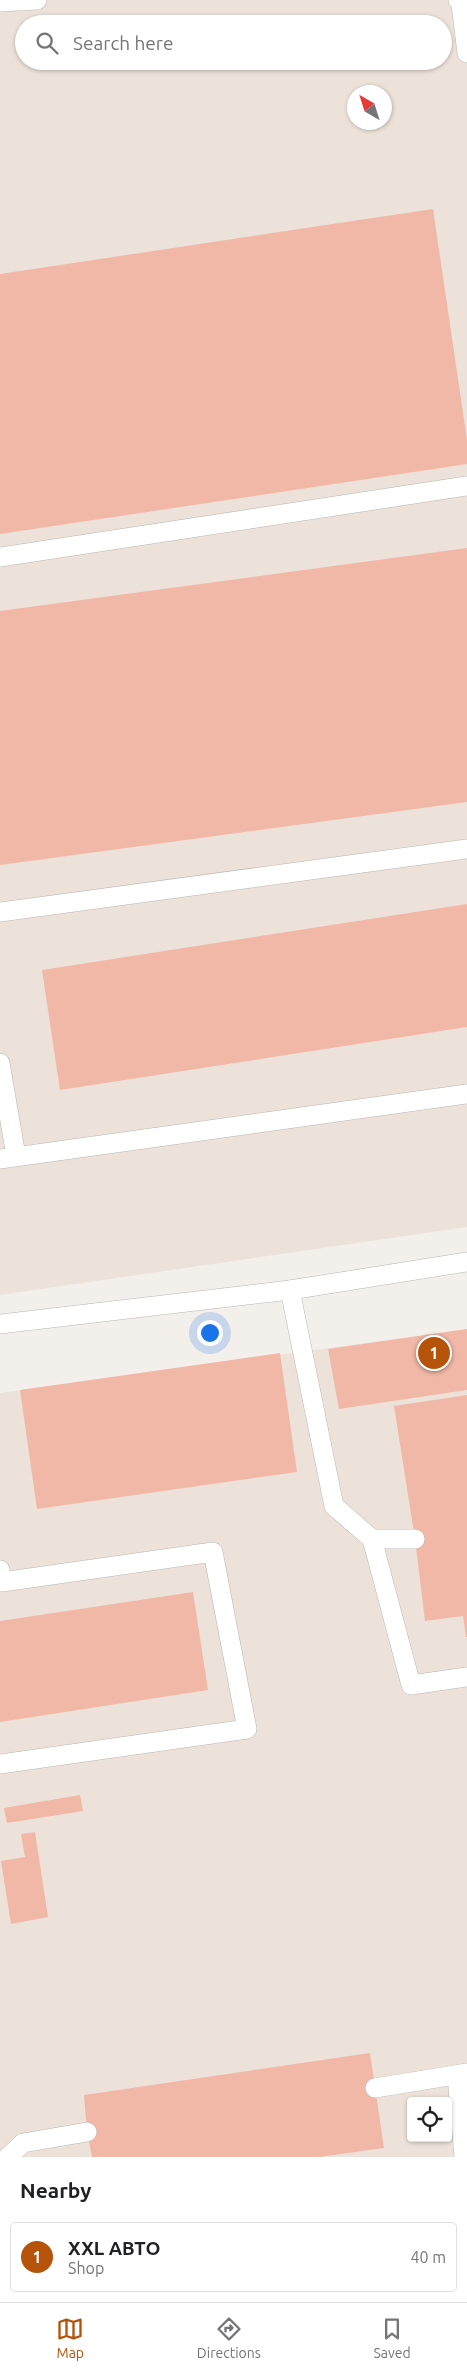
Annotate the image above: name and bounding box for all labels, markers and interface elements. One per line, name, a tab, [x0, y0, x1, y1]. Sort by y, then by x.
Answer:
search box	[15, 15, 452, 70]
icon: search	[33, 29, 61, 57]
text: Search here	[73, 32, 173, 54]
north arrow	[347, 85, 392, 130]
your location	[197, 1320, 223, 1346]
pin: 1	[418, 1334, 450, 1372]
map controls	[407, 2097, 452, 2142]
button: locate	[407, 2097, 452, 2142]
text: Nearby	[20, 2178, 91, 2202]
text: XXL АВТО	[68, 2237, 160, 2259]
text: 1	[32, 2248, 42, 2266]
text: 40 m	[410, 2248, 446, 2266]
text: Shop	[68, 2259, 104, 2277]
tab: Map	[56, 2315, 84, 2361]
tab: Directions	[197, 2315, 261, 2361]
tab: Saved	[373, 2315, 411, 2361]

